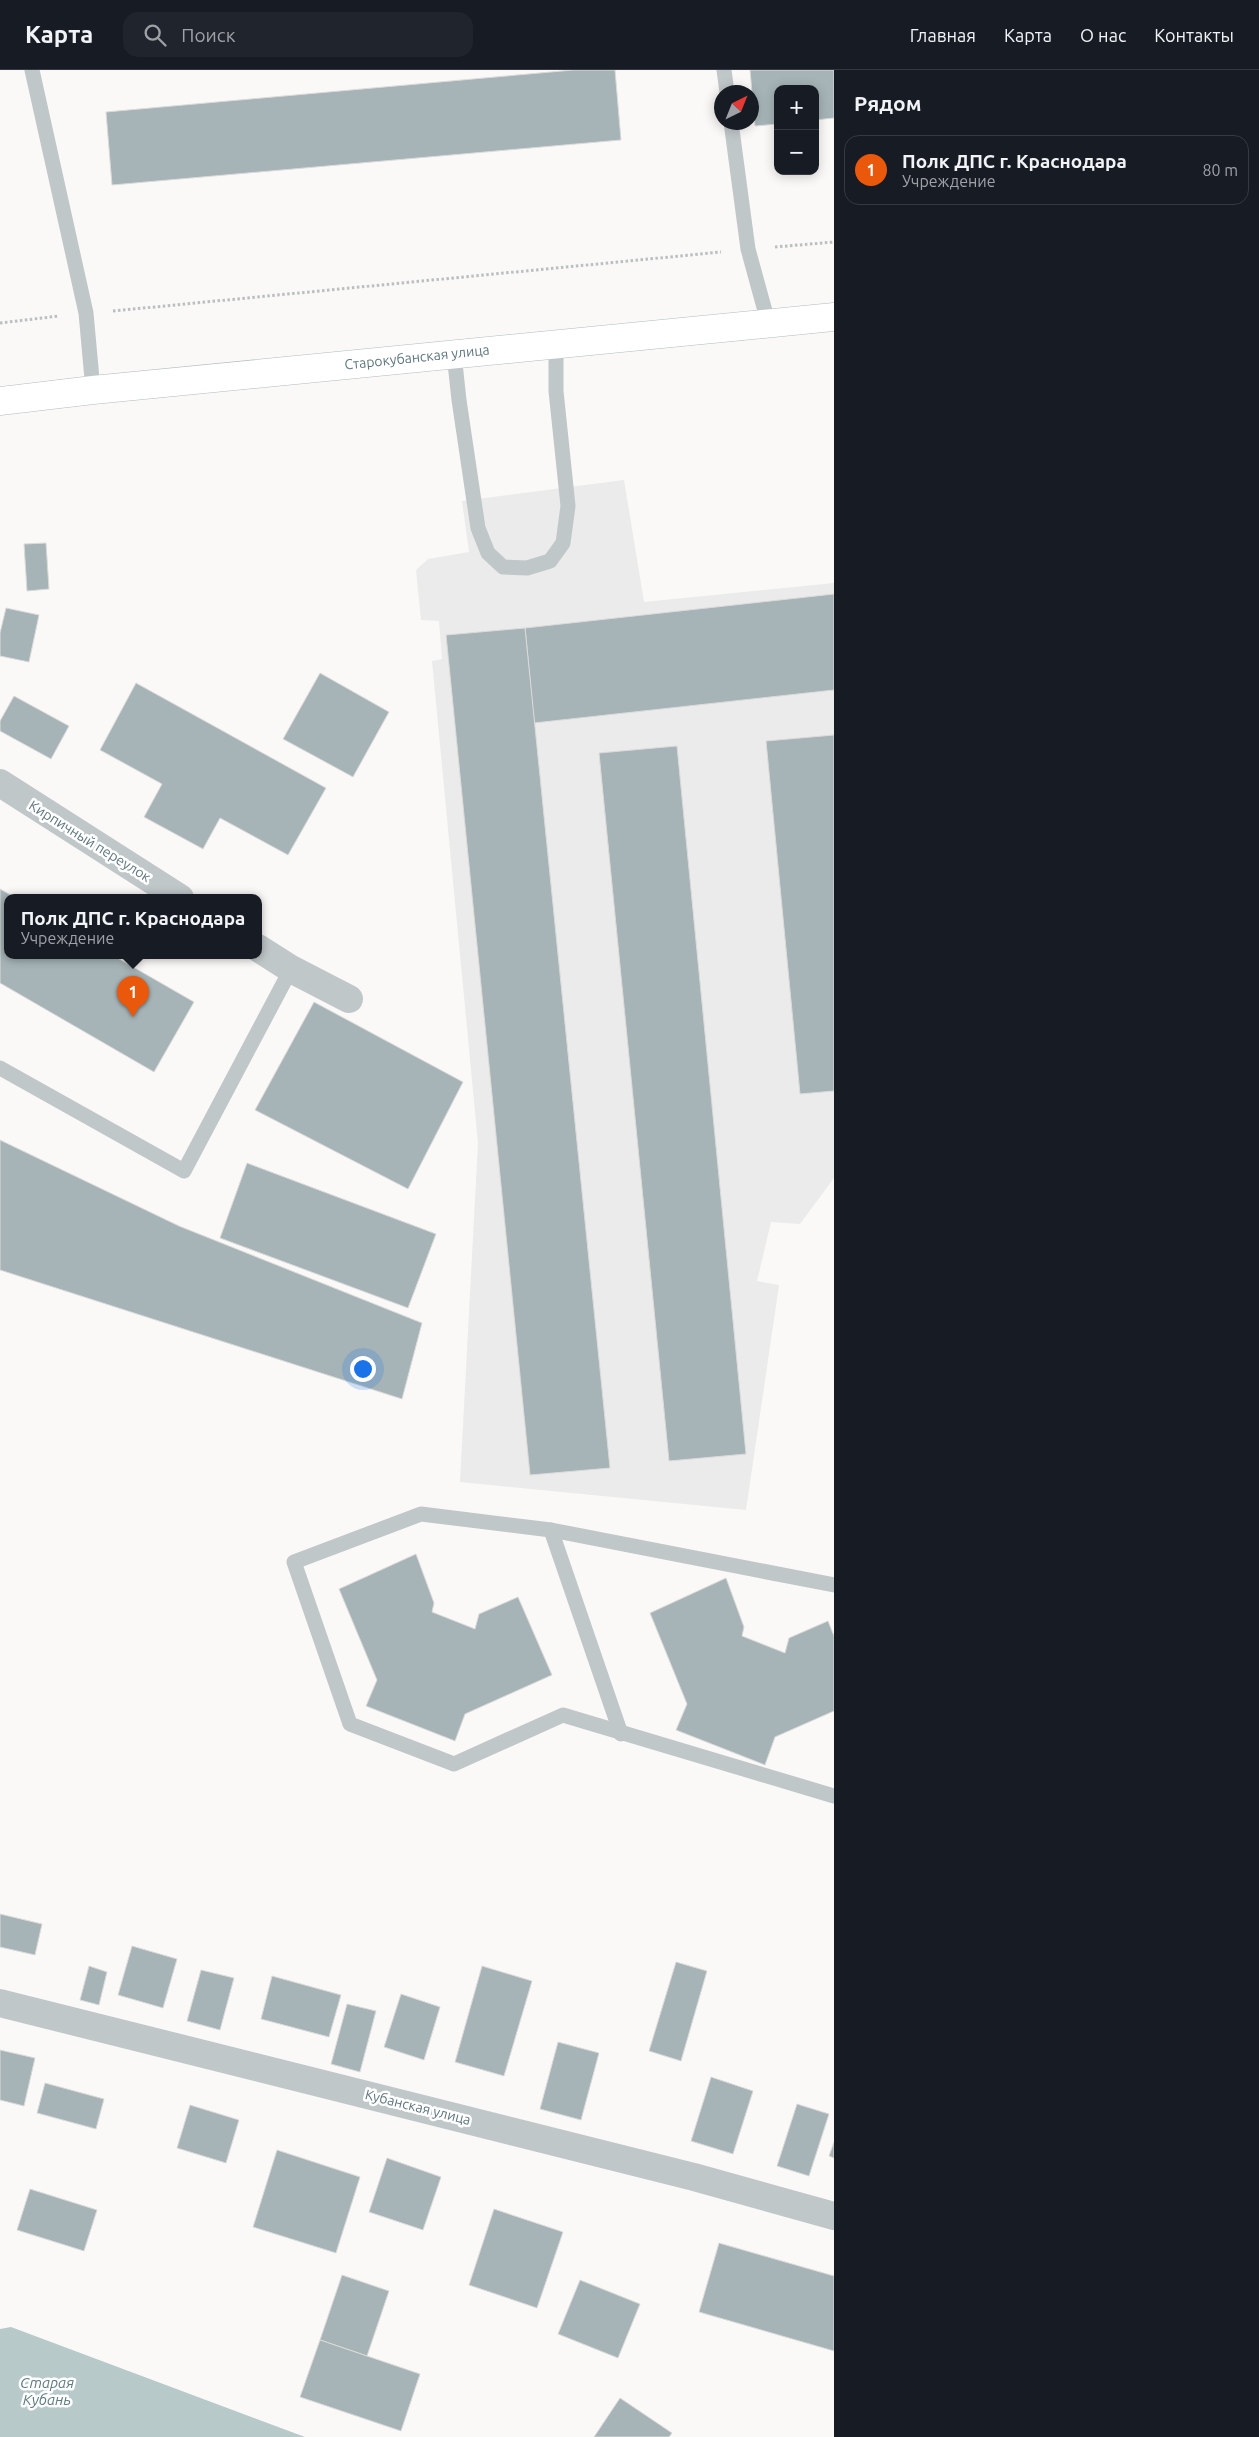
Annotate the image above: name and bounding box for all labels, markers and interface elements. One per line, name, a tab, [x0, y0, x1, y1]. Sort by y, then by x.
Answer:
search box	[123, 12, 473, 57]
text: Карта	[25, 21, 93, 48]
icon: search	[141, 21, 169, 49]
text: Поиск	[181, 24, 235, 46]
text: Главная	[910, 25, 976, 45]
text: Карта	[1004, 25, 1052, 45]
text: О нас	[1080, 25, 1126, 45]
text: Контакты	[1154, 25, 1234, 45]
north arrow	[714, 85, 759, 130]
map controls	[774, 85, 819, 175]
button: +	[774, 85, 819, 130]
text: Рядом	[854, 91, 922, 115]
button: −	[774, 130, 819, 175]
text: Полк ДПС г. Краснодара	[902, 150, 1127, 172]
text: 1	[866, 161, 876, 179]
text: 80 m	[1202, 161, 1238, 179]
text: Учреждение	[902, 172, 996, 190]
street label: Старокубанская улица	[344, 341, 490, 373]
street label: Кирпичный переулок	[26, 797, 154, 885]
popup	[4, 894, 262, 959]
text: Полк ДПС г. Краснодара	[21, 907, 245, 929]
text: Учреждение	[21, 929, 114, 947]
pin: 1	[117, 976, 149, 1017]
your location	[350, 1356, 376, 1382]
street label: Кубанская улица	[364, 2086, 472, 2128]
water label: Старая Кубань	[20, 2374, 74, 2408]

